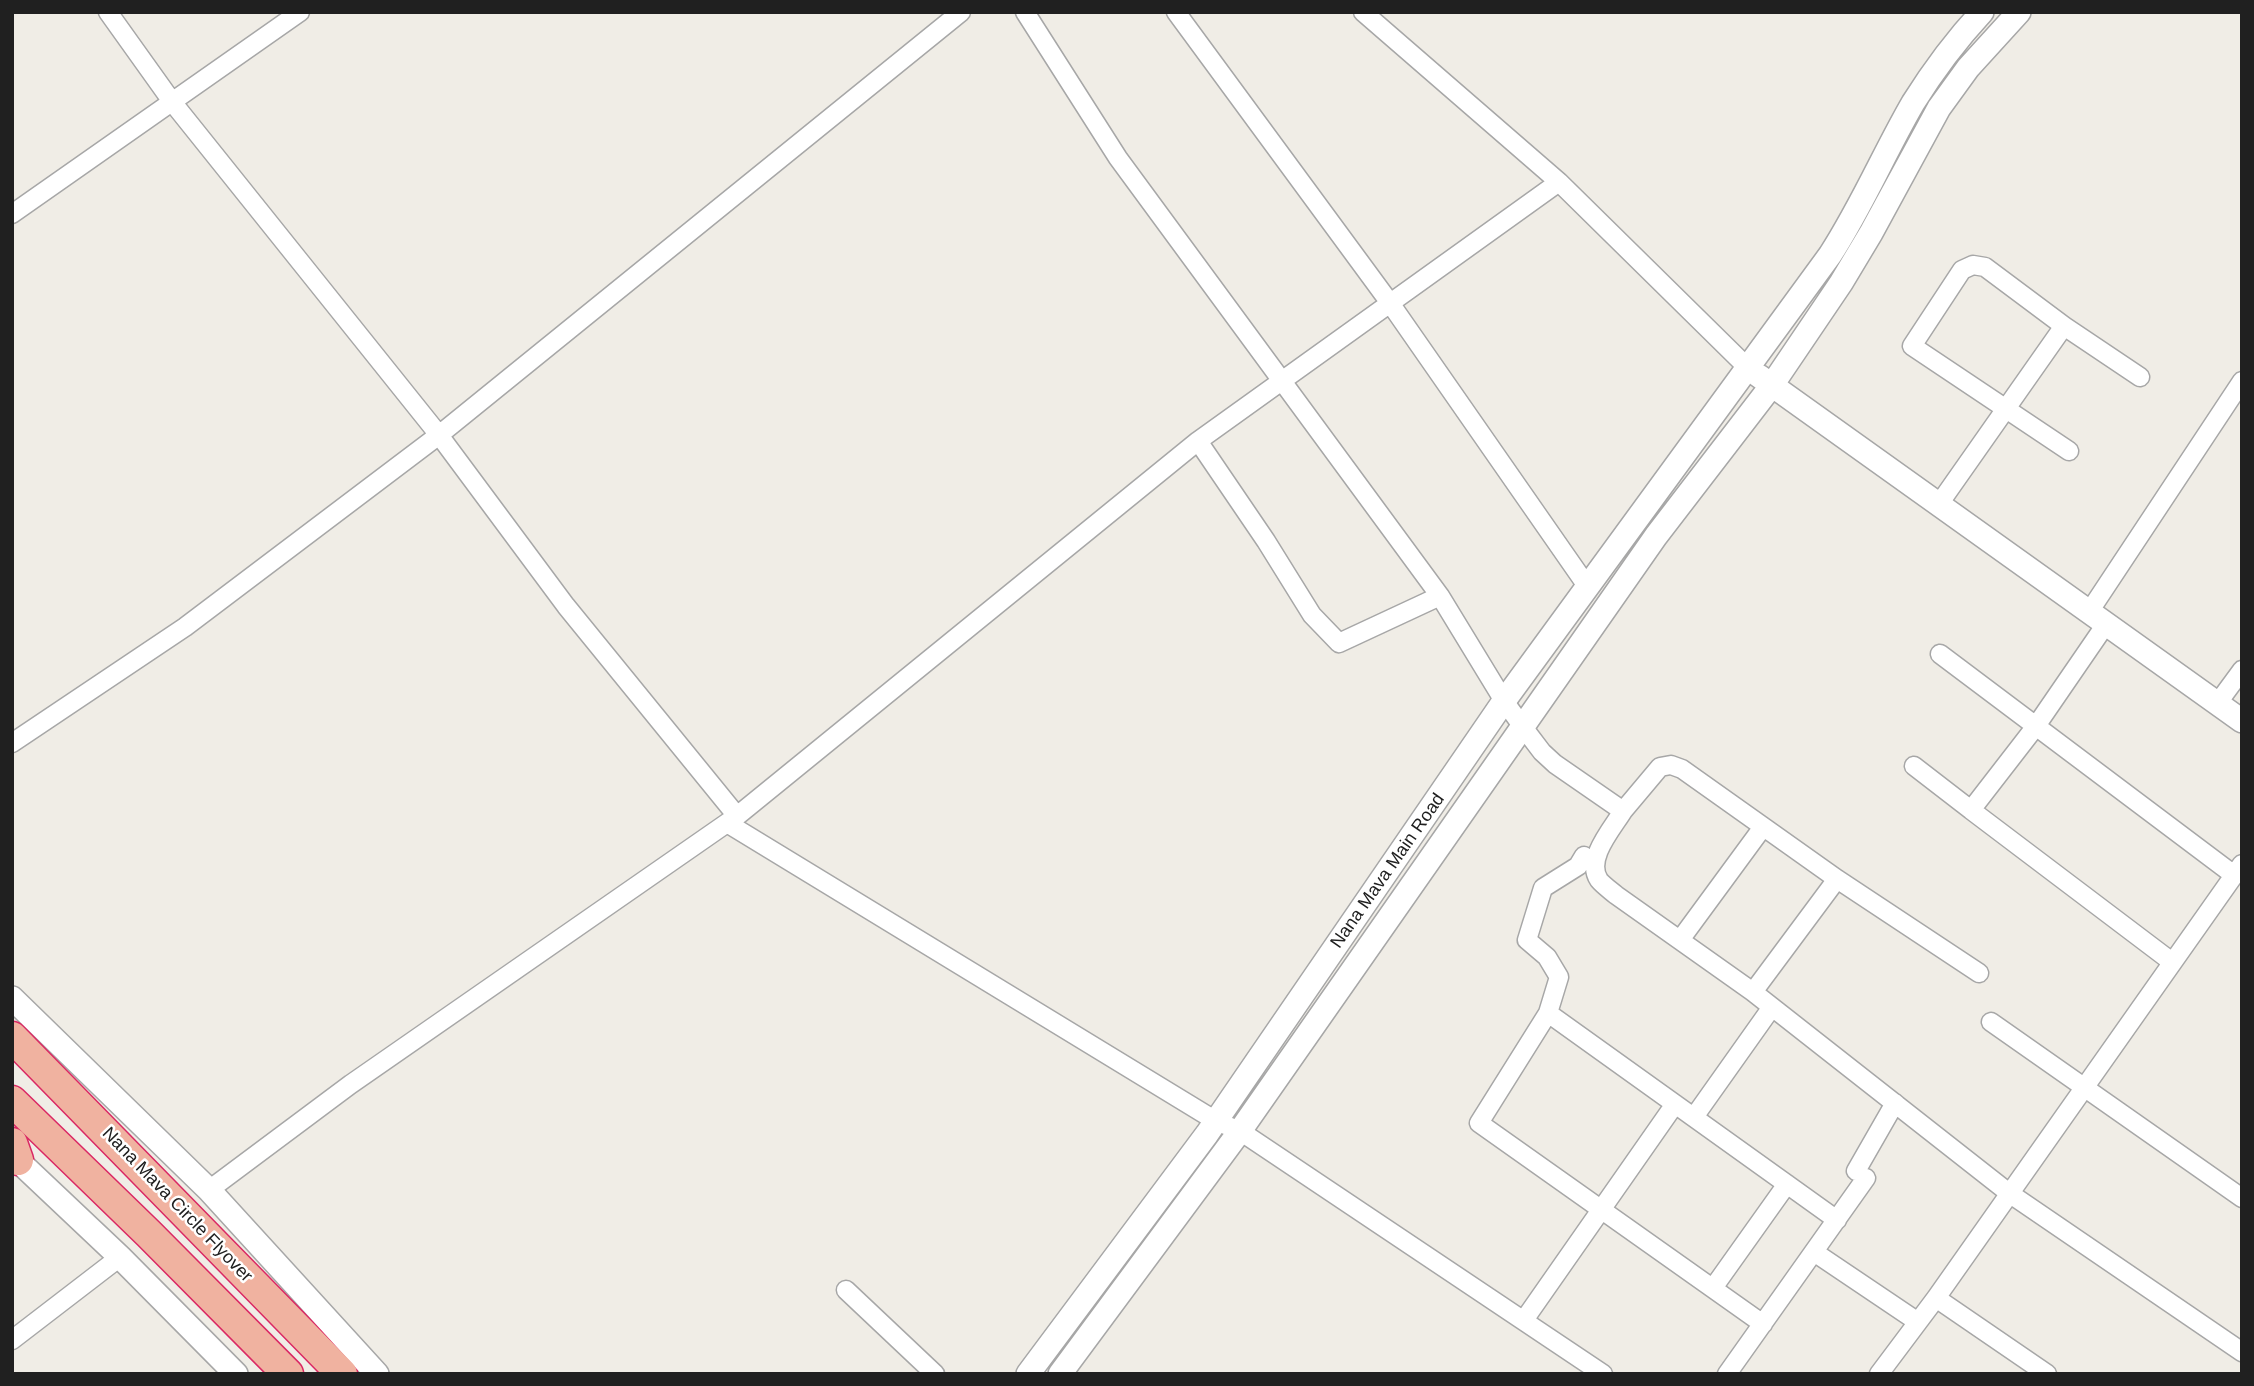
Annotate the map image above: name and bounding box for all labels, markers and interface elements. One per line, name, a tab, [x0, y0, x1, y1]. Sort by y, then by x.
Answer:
street label: Nana Mava Main Road	[1326, 789, 1450, 953]
street label: Nana Mava Circle Flyover	[97, 1123, 257, 1287]

